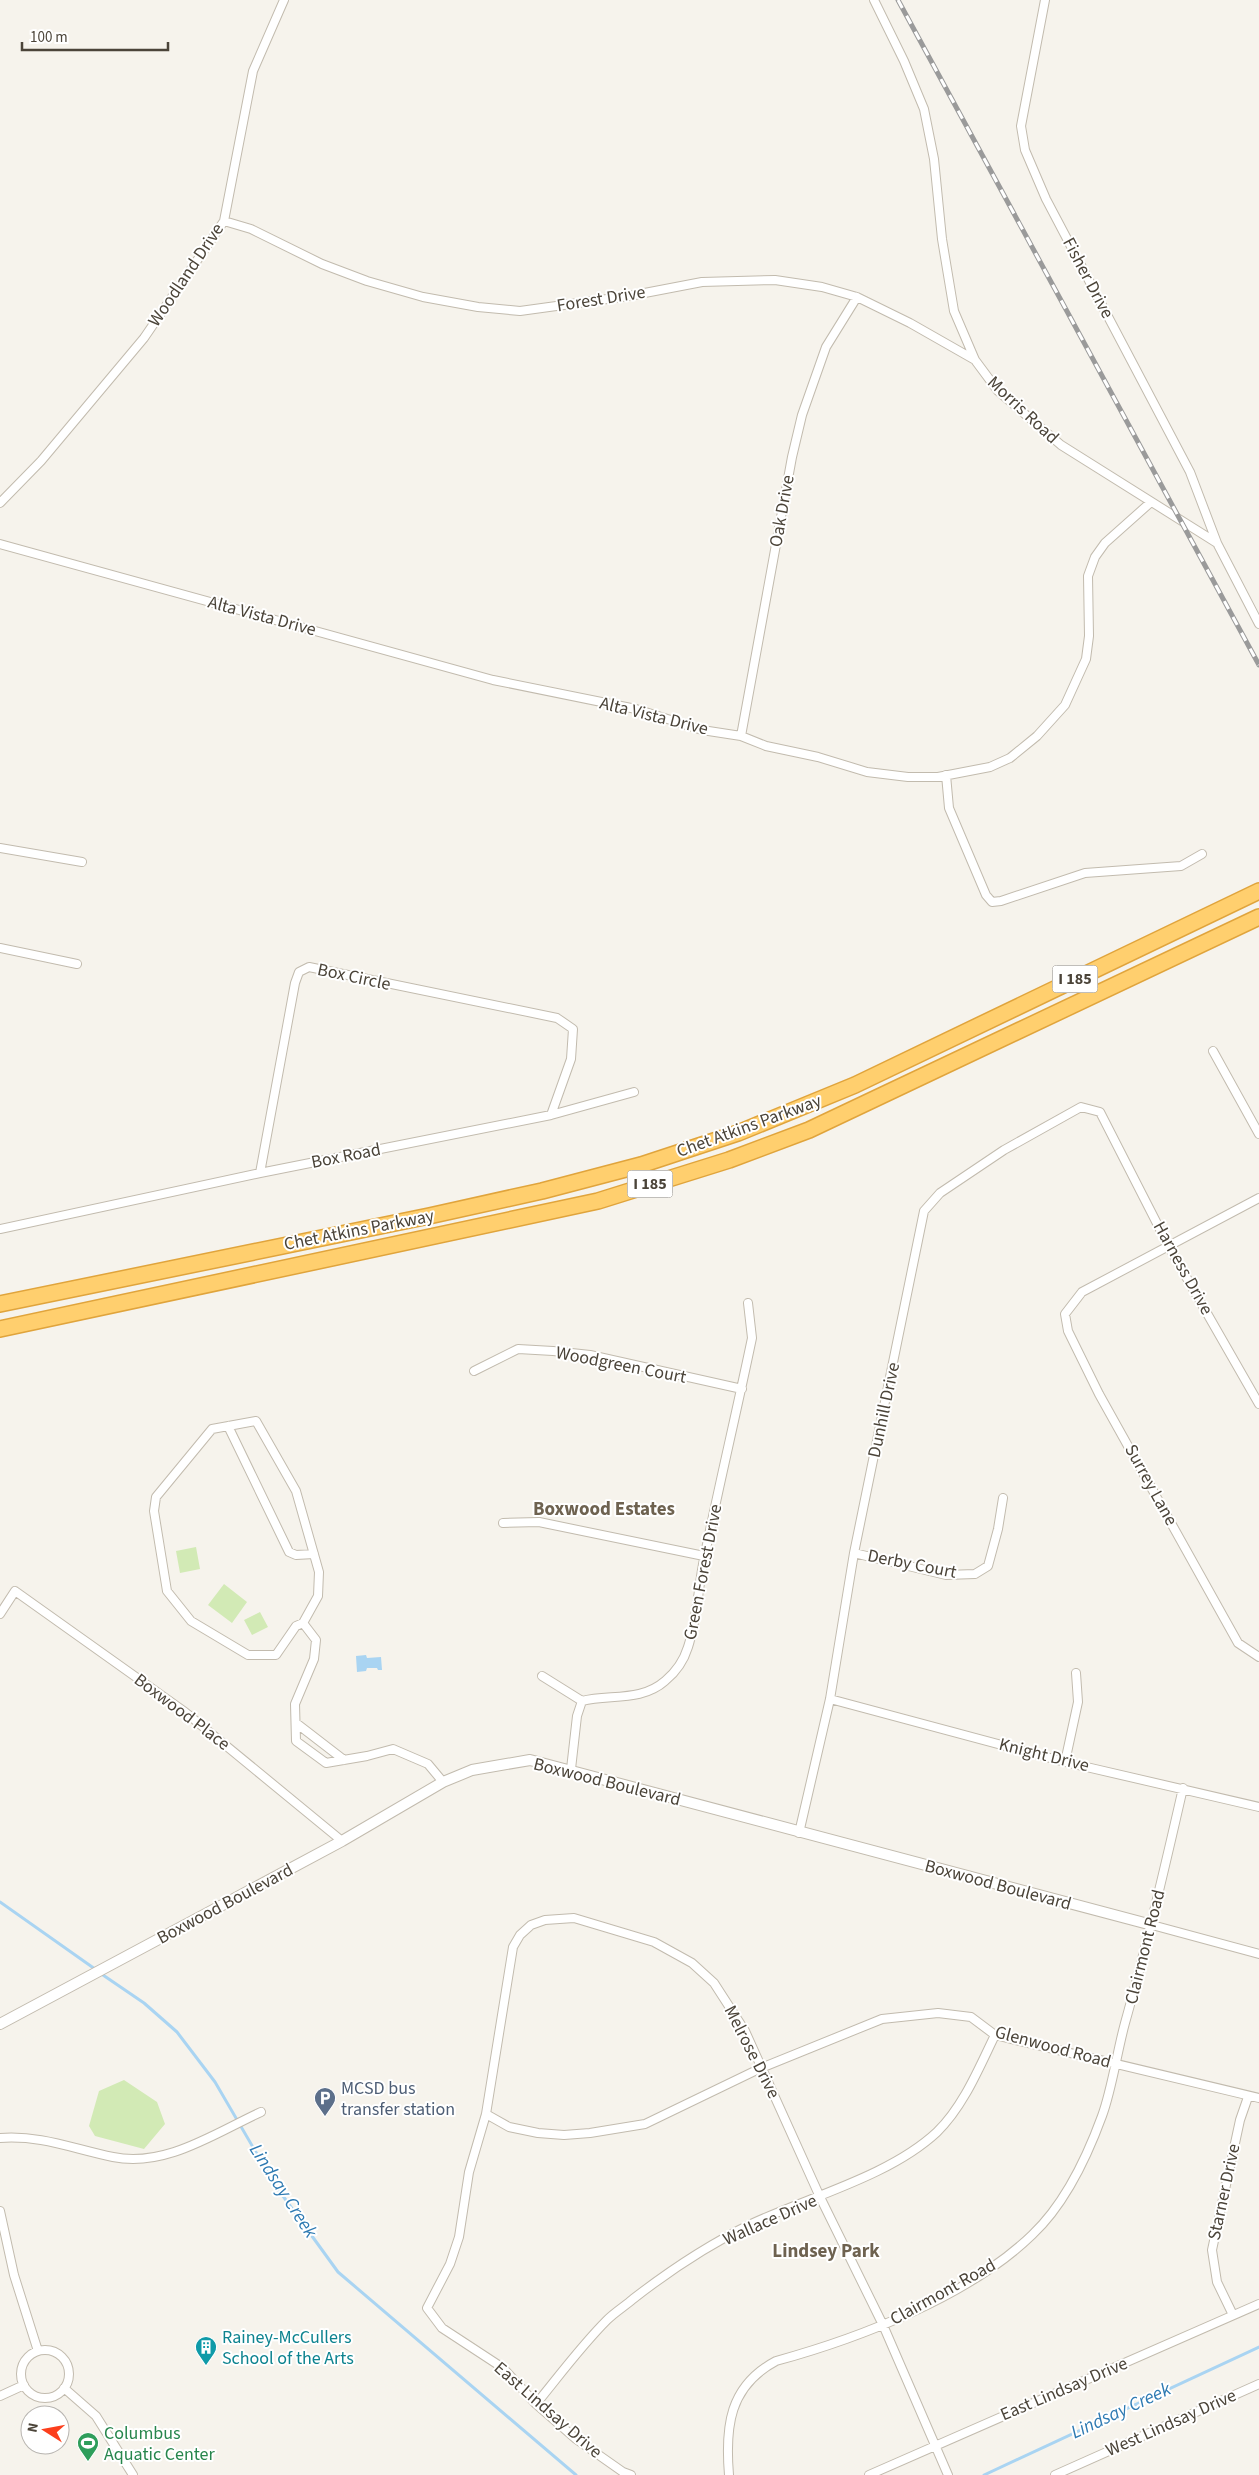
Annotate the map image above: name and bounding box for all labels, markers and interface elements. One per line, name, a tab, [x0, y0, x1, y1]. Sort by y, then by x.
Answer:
scale bar	[22, 20, 169, 52]
text: 100 m	[30, 27, 68, 48]
street label: Woodland Drive	[142, 218, 230, 332]
street label: Fisher Drive	[1056, 233, 1120, 323]
street label: Forest Drive	[555, 280, 647, 318]
street label: Morris Road	[982, 370, 1064, 450]
street label: Oak Drive	[763, 473, 801, 549]
street label: Alta Vista Drive	[205, 590, 319, 642]
street label: Alta Vista Drive	[597, 690, 711, 742]
street label: Box Circle	[315, 957, 393, 997]
road number: I 185	[1052, 966, 1098, 992]
street label: Chet Atkins Parkway	[673, 1088, 825, 1164]
street label: Box Road	[309, 1137, 383, 1175]
road number: I 185	[628, 1170, 672, 1198]
street label: Chet Atkins Parkway	[282, 1203, 437, 1257]
street label: Harness Drive	[1147, 1217, 1219, 1319]
street label: Woodgreen Court	[554, 1340, 688, 1390]
street label: Dunhill Drive	[862, 1360, 906, 1460]
street label: Surrey Lane	[1118, 1440, 1184, 1530]
district label: Boxwood Estates	[533, 1496, 675, 1523]
street label: Green Forest Drive	[678, 1502, 728, 1642]
street label: Derby Court	[865, 1543, 959, 1585]
street label: Boxwood Place	[129, 1668, 235, 1757]
street label: Knight Drive	[996, 1732, 1092, 1778]
street label: Boxwood Boulevard	[531, 1752, 683, 1812]
street label: Boxwood Boulevard	[922, 1853, 1074, 1917]
street label: Boxwood Boulevard	[152, 1858, 298, 1950]
street label: Clairmont Road	[1119, 1887, 1171, 2007]
street label: Melrose Drive	[718, 2001, 786, 2103]
street label: Glenwood Road	[992, 2020, 1114, 2074]
place label: MCSD bus transfer station	[341, 2076, 455, 2122]
parking icon: MCSD bus transfer station	[313, 2086, 337, 2117]
water label: Lindsay Creek	[242, 2139, 324, 2244]
street label: Starner Drive	[1202, 2141, 1246, 2242]
street label: Wallace Drive	[719, 2188, 821, 2252]
district label: Lindsey Park	[772, 2238, 880, 2265]
street label: Clairmont Road	[886, 2253, 1000, 2331]
place label: Rainey-McCullers School of the Arts	[222, 2325, 354, 2371]
building icon: Rainey-McCullers School of the Arts	[194, 2335, 218, 2366]
street label: East Lindsay Drive	[996, 2351, 1132, 2427]
street label: East Lindsay Drive	[488, 2356, 608, 2464]
water label: Lindsay Creek	[1067, 2376, 1176, 2446]
street label: West Lindsay Drive	[1102, 2383, 1240, 2463]
north arrow	[20, 2405, 70, 2455]
text: N	[23, 2421, 44, 2434]
place label: Columbus Aquatic Center	[104, 2421, 216, 2467]
sports icon: Columbus Aquatic Center	[76, 2431, 100, 2462]

